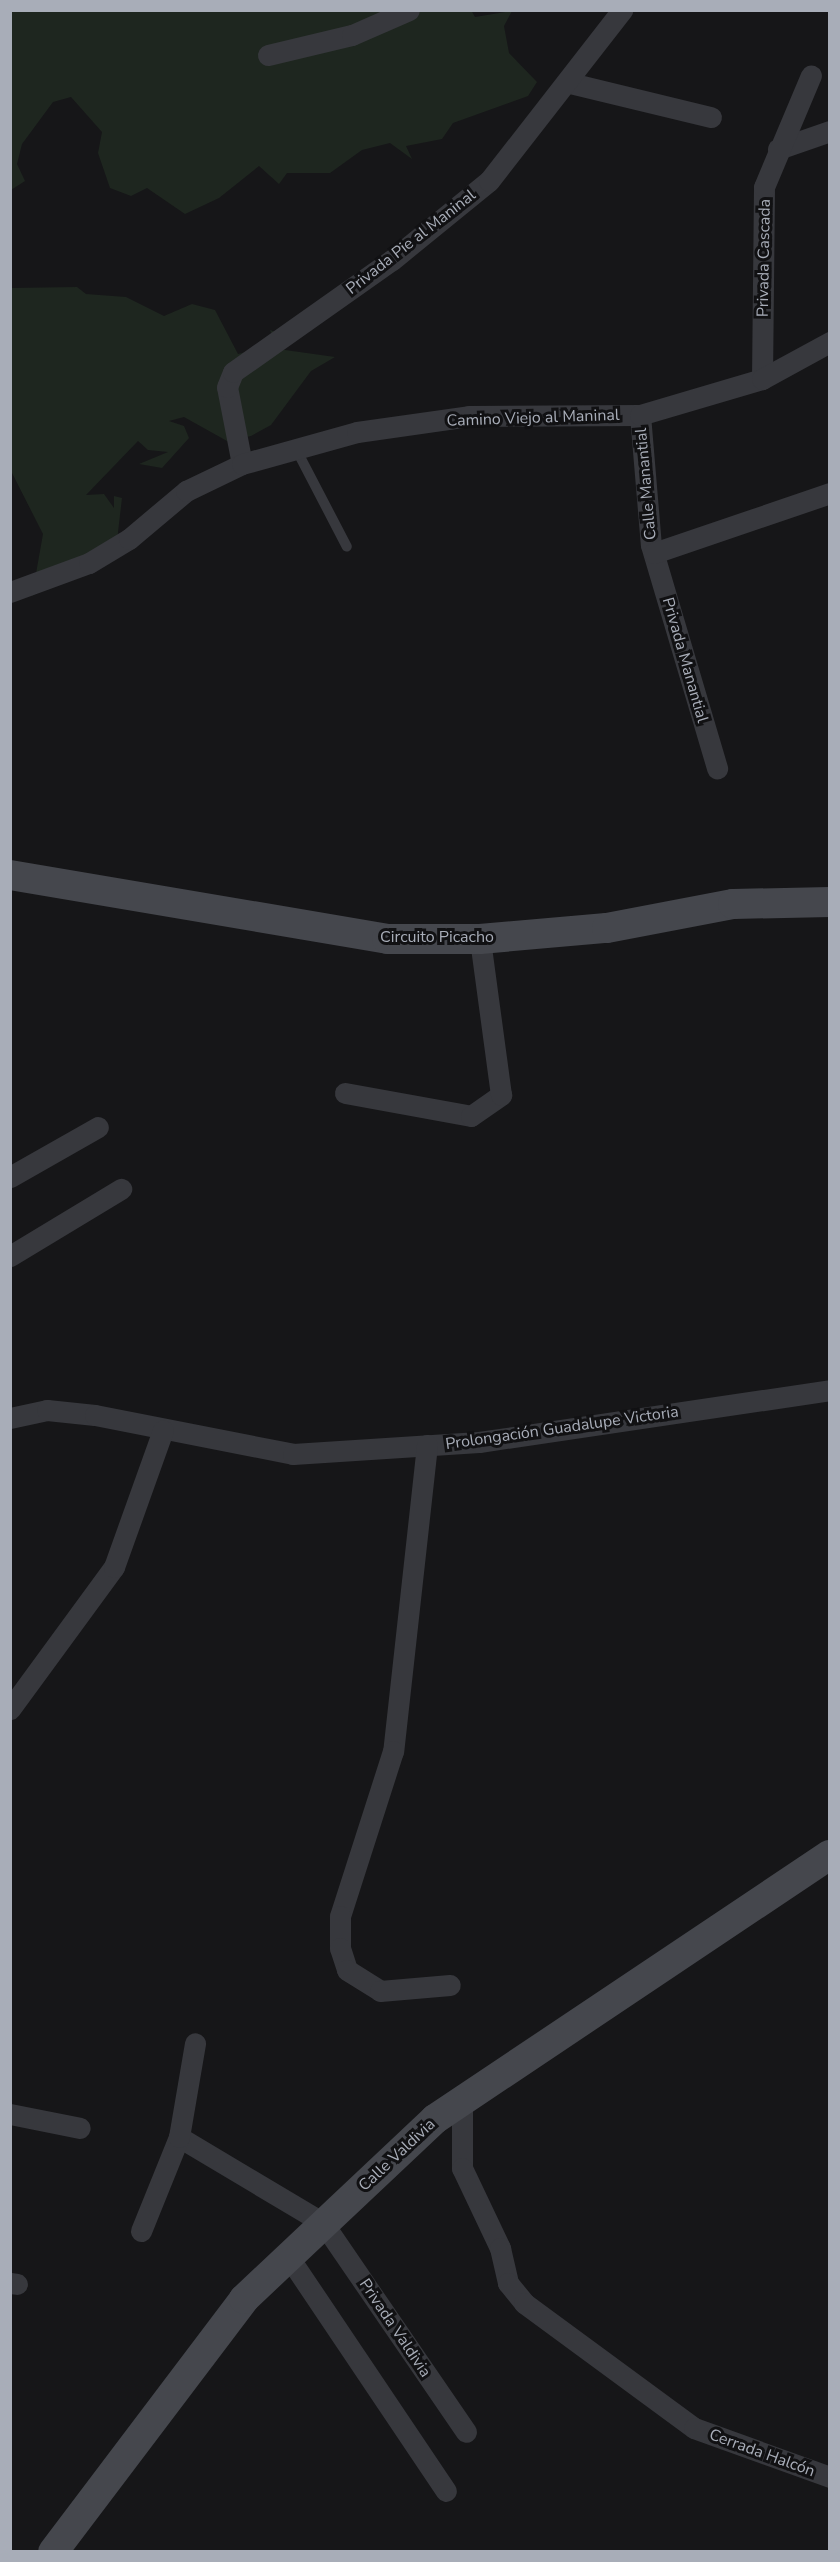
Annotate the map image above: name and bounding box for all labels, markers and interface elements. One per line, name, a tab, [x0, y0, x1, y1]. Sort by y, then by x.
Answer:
street label: Privada Pie al Maninal	[342, 186, 480, 298]
street label: Privada Cascada	[753, 199, 775, 317]
street label: Camino Viejo al Maninal	[446, 405, 620, 431]
street label: Calle Manantial	[632, 427, 660, 541]
street label: Privada Manantial	[658, 595, 712, 725]
street label: Circuito Picacho	[380, 927, 494, 947]
street label: Prolongación Guadalupe Victoria	[444, 1402, 680, 1454]
street label: Calle Valdivia	[355, 2115, 439, 2195]
street label: Privada Valdivia	[355, 2275, 435, 2381]
street label: Cerrada Halcón	[707, 2425, 817, 2481]

